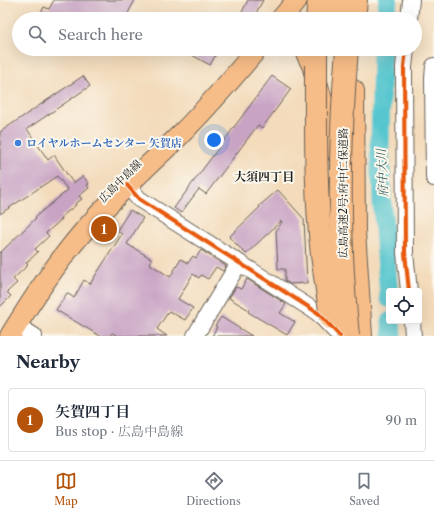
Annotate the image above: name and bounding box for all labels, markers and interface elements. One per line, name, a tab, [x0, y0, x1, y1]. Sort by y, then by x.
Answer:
search box	[12, 12, 422, 56]
icon: search	[26, 23, 48, 45]
text: Search here	[58, 25, 143, 44]
street label: 広島高速2号;府中仁保道路	[336, 128, 350, 258]
your location	[204, 130, 224, 150]
place label: ロイヤルホームセンター 矢賀店	[26, 136, 182, 150]
marker: ロイヤルホームセンター 矢賀店	[13, 138, 23, 148]
water label: 府中大川	[373, 147, 391, 197]
street label: 広島中島線	[96, 157, 144, 205]
district label: 大須四丁目	[234, 169, 294, 184]
pin: 1	[91, 214, 117, 244]
map controls	[386, 288, 422, 324]
button: locate	[386, 288, 422, 324]
text: Nearby	[16, 352, 80, 372]
text: 矢賀四丁目	[55, 402, 130, 421]
text: 1	[27, 412, 33, 428]
text: 90 m	[386, 412, 417, 428]
text: Bus stop · 広島中島線	[55, 423, 183, 439]
tab: Map	[54, 470, 78, 508]
tab: Directions	[186, 470, 241, 508]
tab: Saved	[349, 470, 380, 508]

